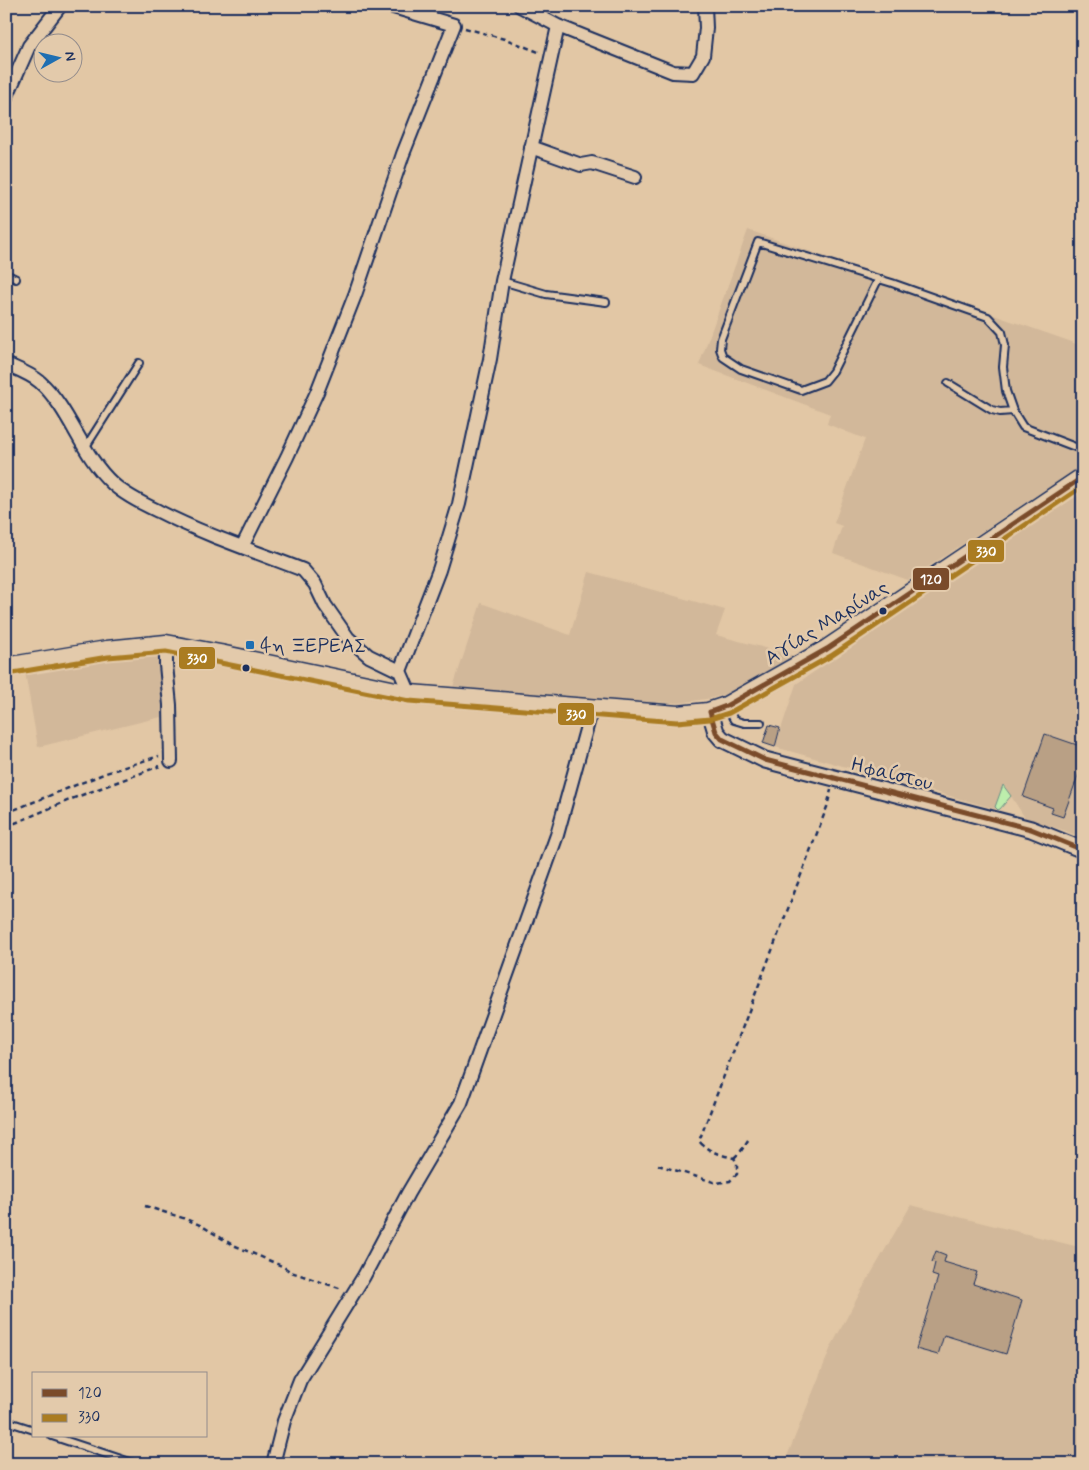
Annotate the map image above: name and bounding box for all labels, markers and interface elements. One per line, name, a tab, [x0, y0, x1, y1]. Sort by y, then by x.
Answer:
north arrow	[32, 32, 82, 82]
text: N	[60, 50, 79, 62]
line badge: 330	[967, 539, 1005, 563]
text: 330	[976, 543, 996, 561]
line badge: 120	[912, 567, 950, 591]
text: 120	[920, 571, 942, 589]
street label: Αγίας Μαρίνας	[760, 574, 894, 672]
unlabelled marker	[878, 606, 888, 616]
place label: 4η ΞΕΡΕΑΣ	[260, 633, 366, 660]
marker: 4η ΞΕΡΕΑΣ	[244, 639, 256, 651]
line badge: 330	[178, 646, 216, 670]
text: 330	[187, 650, 207, 668]
unlabelled marker	[241, 663, 251, 673]
line badge: 330	[557, 702, 595, 726]
text: 330	[566, 706, 586, 724]
street label: Ηφαίστου	[848, 751, 935, 798]
legend	[32, 1372, 208, 1438]
text: 120	[78, 1384, 102, 1404]
text: 330	[78, 1408, 100, 1428]

